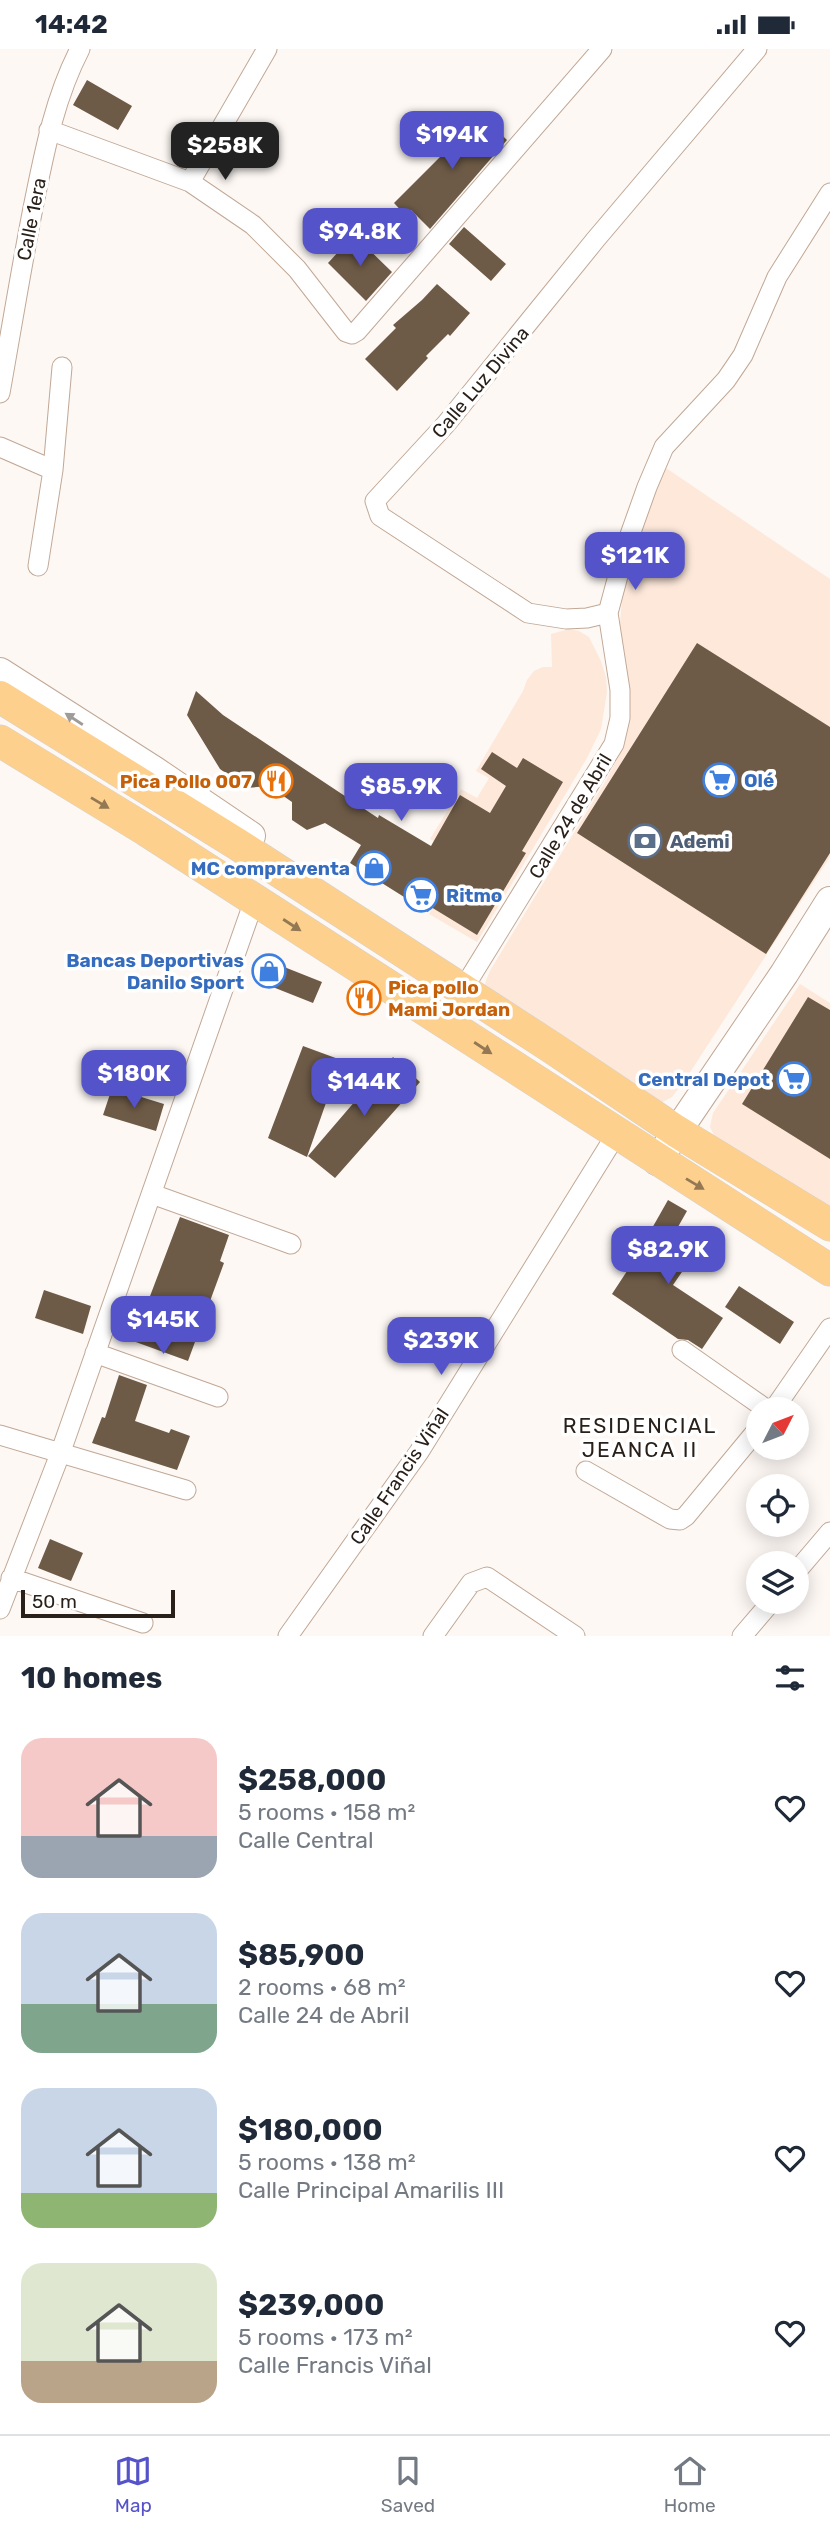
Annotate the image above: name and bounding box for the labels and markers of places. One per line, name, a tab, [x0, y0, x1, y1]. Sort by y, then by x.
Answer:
pin: $194K	[403, 111, 501, 171]
pin: $258K	[176, 123, 274, 182]
pin: $94.8K	[303, 209, 417, 268]
pin: $121K	[586, 533, 684, 592]
supermarket icon: Olé	[701, 761, 739, 799]
restaurant icon: Pica Pollo 007	[257, 762, 295, 800]
pin: $85.9K	[344, 763, 458, 823]
place label: Olé	[744, 769, 774, 792]
place label: Pica Pollo 007	[120, 770, 252, 793]
bank icon: Ademi	[626, 822, 664, 860]
place label: Ademi	[670, 830, 730, 853]
shop icon: MC compraventa	[355, 849, 393, 887]
place label: MC compraventa	[191, 857, 350, 880]
supermarket icon: Ritmo	[402, 876, 440, 914]
place label: Ritmo	[446, 884, 502, 907]
place label: Bancas Deportivas Danilo Sport	[66, 949, 244, 994]
shop icon: Bancas Deportivas Danilo Sport	[250, 952, 288, 990]
place label: Pica pollo Mami Jordan	[388, 976, 510, 1021]
restaurant icon: Pica pollo Mami Jordan	[345, 979, 383, 1017]
pin: $180K	[85, 1051, 183, 1110]
pin: $144K	[315, 1059, 413, 1118]
supermarket icon: Central Depot	[775, 1060, 813, 1098]
place label: Central Depot	[638, 1068, 770, 1091]
pin: $82.9K	[611, 1227, 725, 1286]
pin: $145K	[114, 1297, 212, 1356]
pin: $239K	[392, 1317, 490, 1377]

